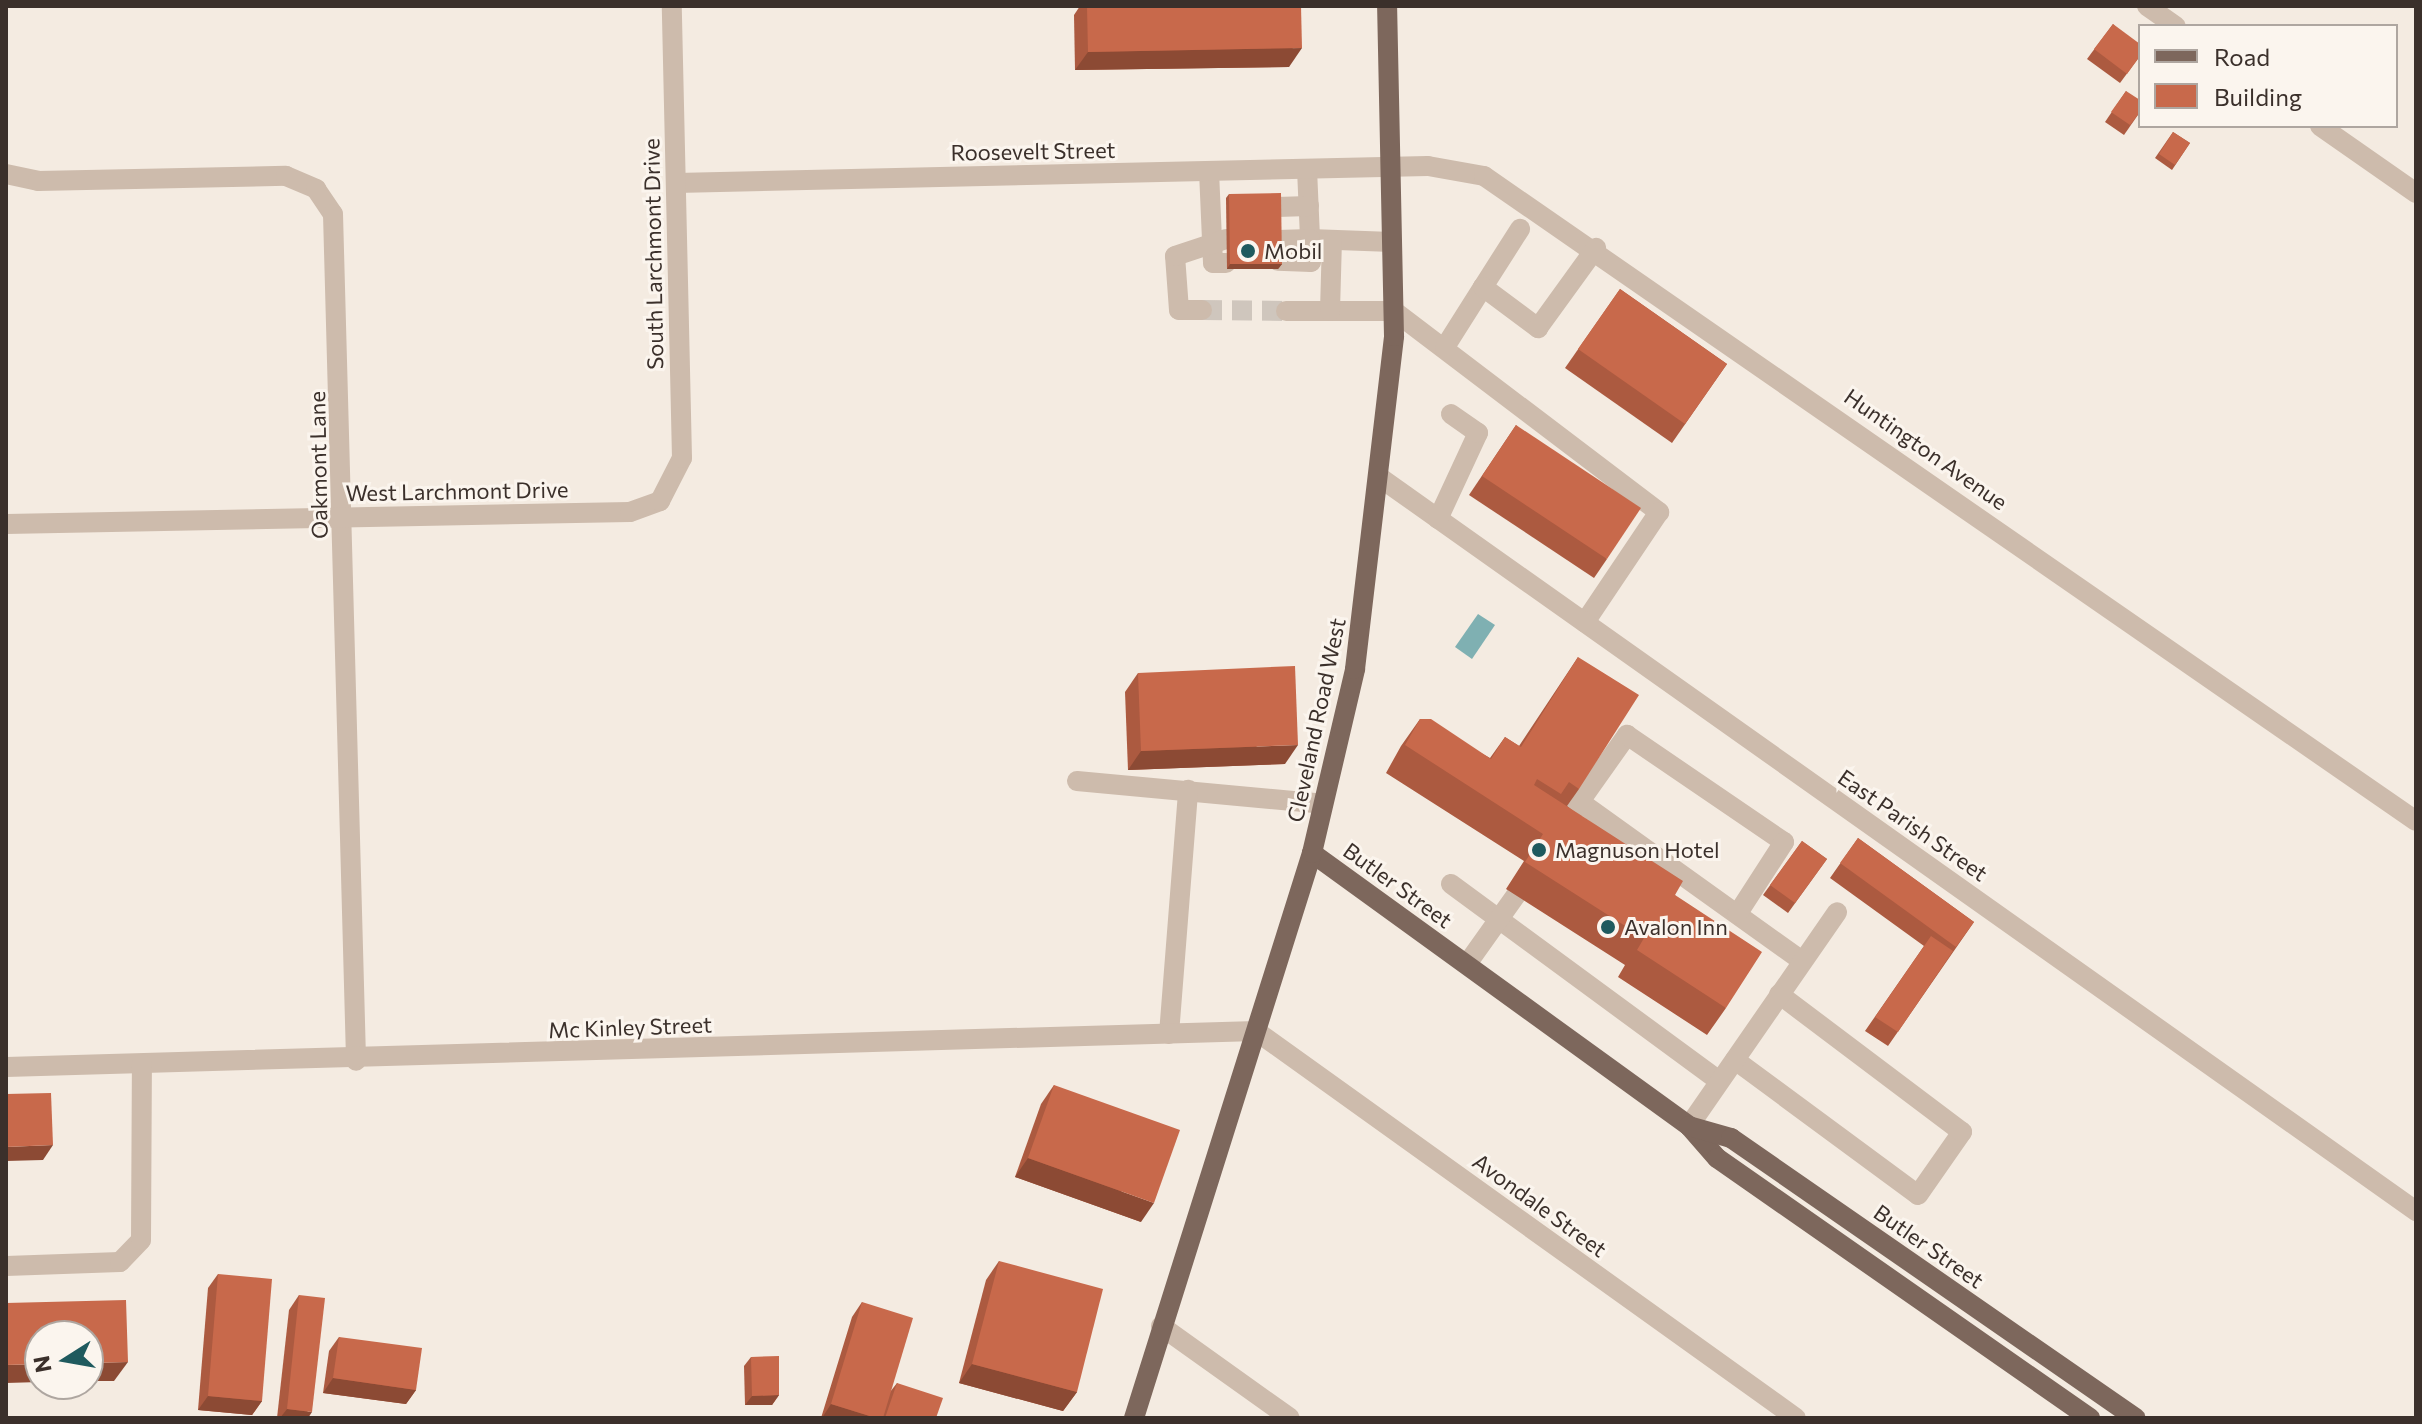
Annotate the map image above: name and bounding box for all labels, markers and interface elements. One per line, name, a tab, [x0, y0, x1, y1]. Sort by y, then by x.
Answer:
legend	[2138, 24, 2398, 128]
text: Road	[2214, 42, 2270, 71]
text: Building	[2214, 82, 2302, 111]
street label: Roosevelt Street	[950, 136, 1116, 166]
street label: South Larchmont Drive	[638, 138, 668, 370]
place label: Mobil	[1264, 238, 1322, 264]
marker: Mobil	[1239, 242, 1257, 260]
street label: Huntington Avenue	[1839, 383, 2013, 515]
street label: Oakmont Lane	[304, 391, 332, 539]
street label: West Larchmont Drive	[345, 476, 569, 506]
street label: Cleveland Road West	[1281, 615, 1351, 825]
street label: East Parish Street	[1833, 764, 1993, 886]
street label: Butler Street	[1339, 837, 1457, 933]
place label: Magnuson Hotel	[1555, 837, 1720, 863]
marker: Magnuson Hotel	[1530, 841, 1548, 859]
place label: Avalon Inn	[1624, 914, 1728, 940]
marker: Avalon Inn	[1599, 918, 1617, 936]
street label: Mc Kinley Street	[548, 1011, 712, 1043]
street label: Avondale Street	[1468, 1148, 1612, 1262]
street label: Butler Street	[1869, 1199, 1989, 1293]
north arrow	[24, 1320, 104, 1400]
text: N	[27, 1354, 57, 1375]

